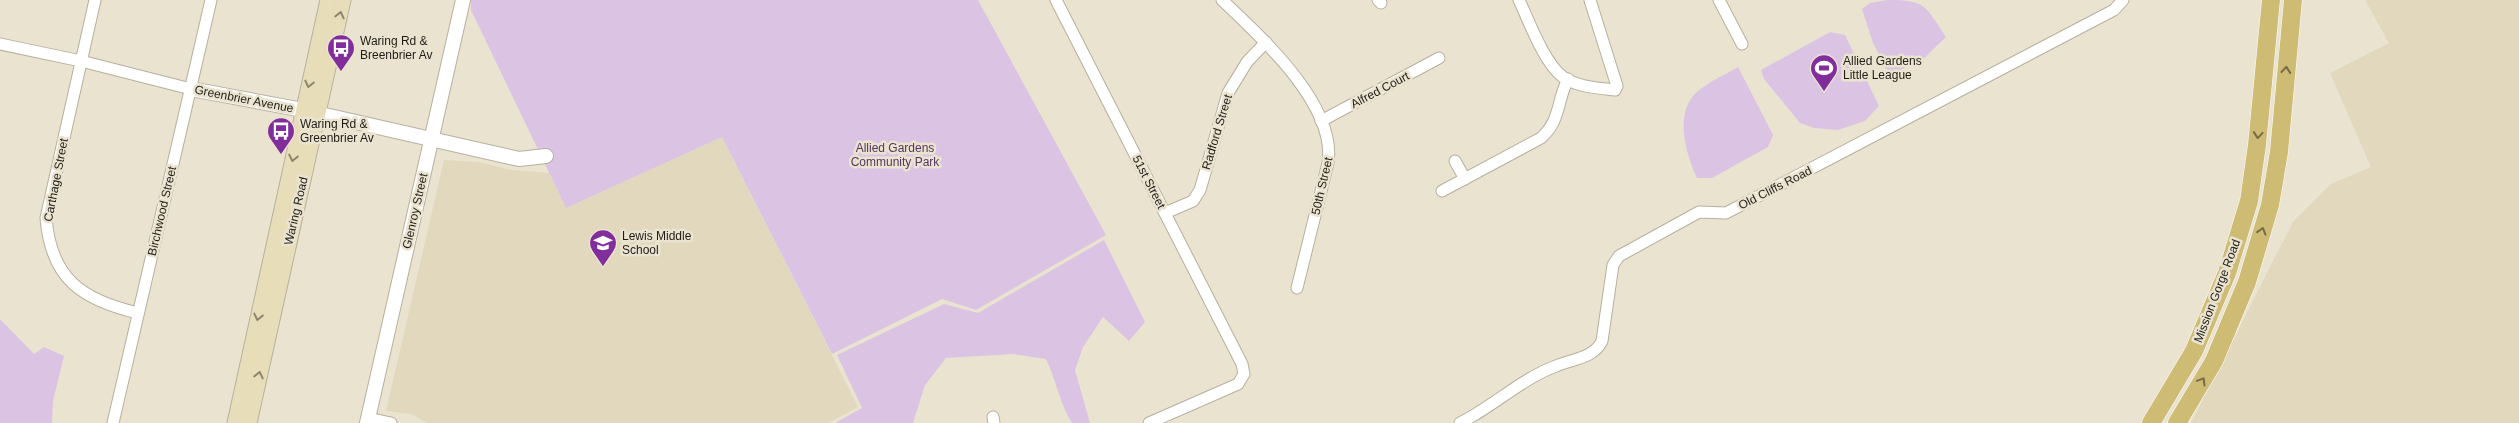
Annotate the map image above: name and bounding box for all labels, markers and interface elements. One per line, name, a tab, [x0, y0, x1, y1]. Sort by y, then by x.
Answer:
one-way arrow	[334, 10, 344, 19]
bus stop icon: Waring Rd & Breenbrier Av	[326, 33, 356, 72]
place label: Waring Rd & Breenbrier Av	[360, 34, 433, 62]
sports icon: Allied Gardens Little League	[1809, 53, 1839, 92]
place label: Allied Gardens Little League	[1843, 54, 1922, 82]
one-way arrow	[2280, 66, 2291, 74]
street label: Alfred Court	[1348, 68, 1412, 111]
one-way arrow	[304, 80, 315, 88]
street label: Greenbrier Avenue	[193, 83, 295, 116]
street label: Radford Street	[1199, 92, 1235, 171]
bus stop icon: Waring Rd & Greenbrier Av	[266, 116, 296, 155]
place label: Waring Rd & Greenbrier Av	[300, 117, 374, 145]
one-way arrow	[2253, 131, 2264, 139]
street label: Carthage Street	[41, 136, 71, 223]
park label: Allied Gardens Community Park	[851, 141, 940, 169]
one-way arrow	[288, 153, 299, 162]
street label: 51st Street	[1130, 153, 1169, 212]
street label: 50th Street	[1309, 155, 1336, 216]
street label: Old Cliffs Road	[1736, 163, 1814, 213]
street label: Birchwood Street	[145, 164, 179, 257]
street label: Glenroy Street	[399, 171, 431, 250]
street label: Waring Road	[281, 176, 311, 246]
one-way arrow	[2257, 227, 2267, 235]
school or university icon: Lewis Middle School	[588, 228, 618, 267]
place label: Lewis Middle School	[622, 229, 692, 257]
street label: Mission Gorge Road	[2191, 237, 2243, 345]
one-way arrow	[254, 312, 264, 321]
one-way arrow	[253, 371, 264, 380]
one-way arrow	[2196, 378, 2206, 387]

